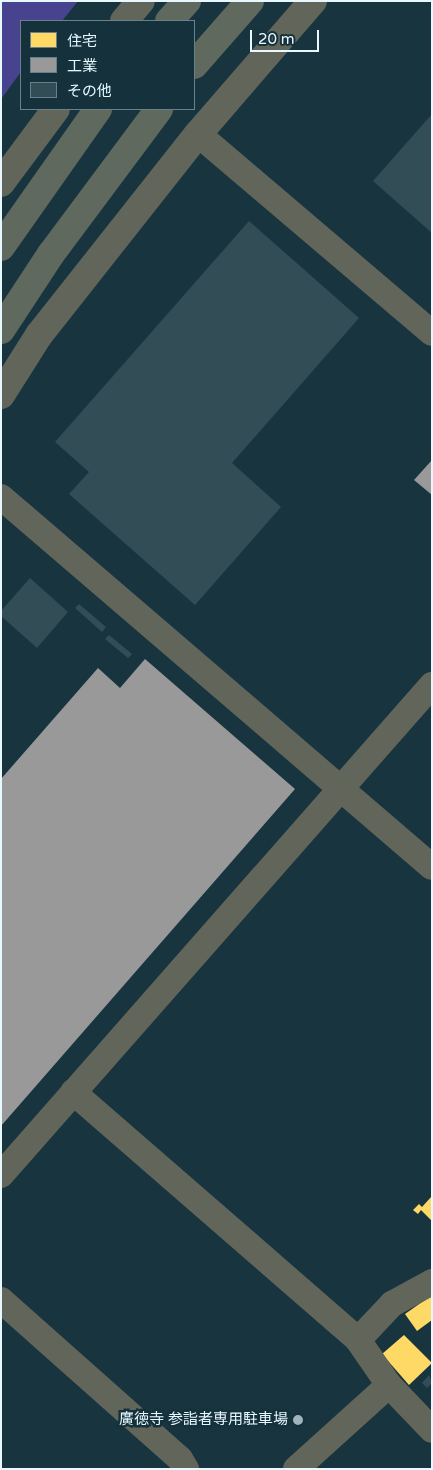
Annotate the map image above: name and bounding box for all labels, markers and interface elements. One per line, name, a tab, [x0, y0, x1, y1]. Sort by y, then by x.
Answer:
legend	[20, 20, 195, 110]
scale bar	[253, 20, 322, 52]
text: 20 m	[258, 30, 295, 48]
text: 住宅	[67, 32, 97, 50]
text: 工業	[67, 57, 97, 75]
text: その他	[67, 82, 112, 100]
place label: 廣徳寺 参詣者専用駐車場	[119, 1411, 288, 1429]
marker: 廣徳寺 参詣者専用駐車場	[292, 1414, 304, 1426]

